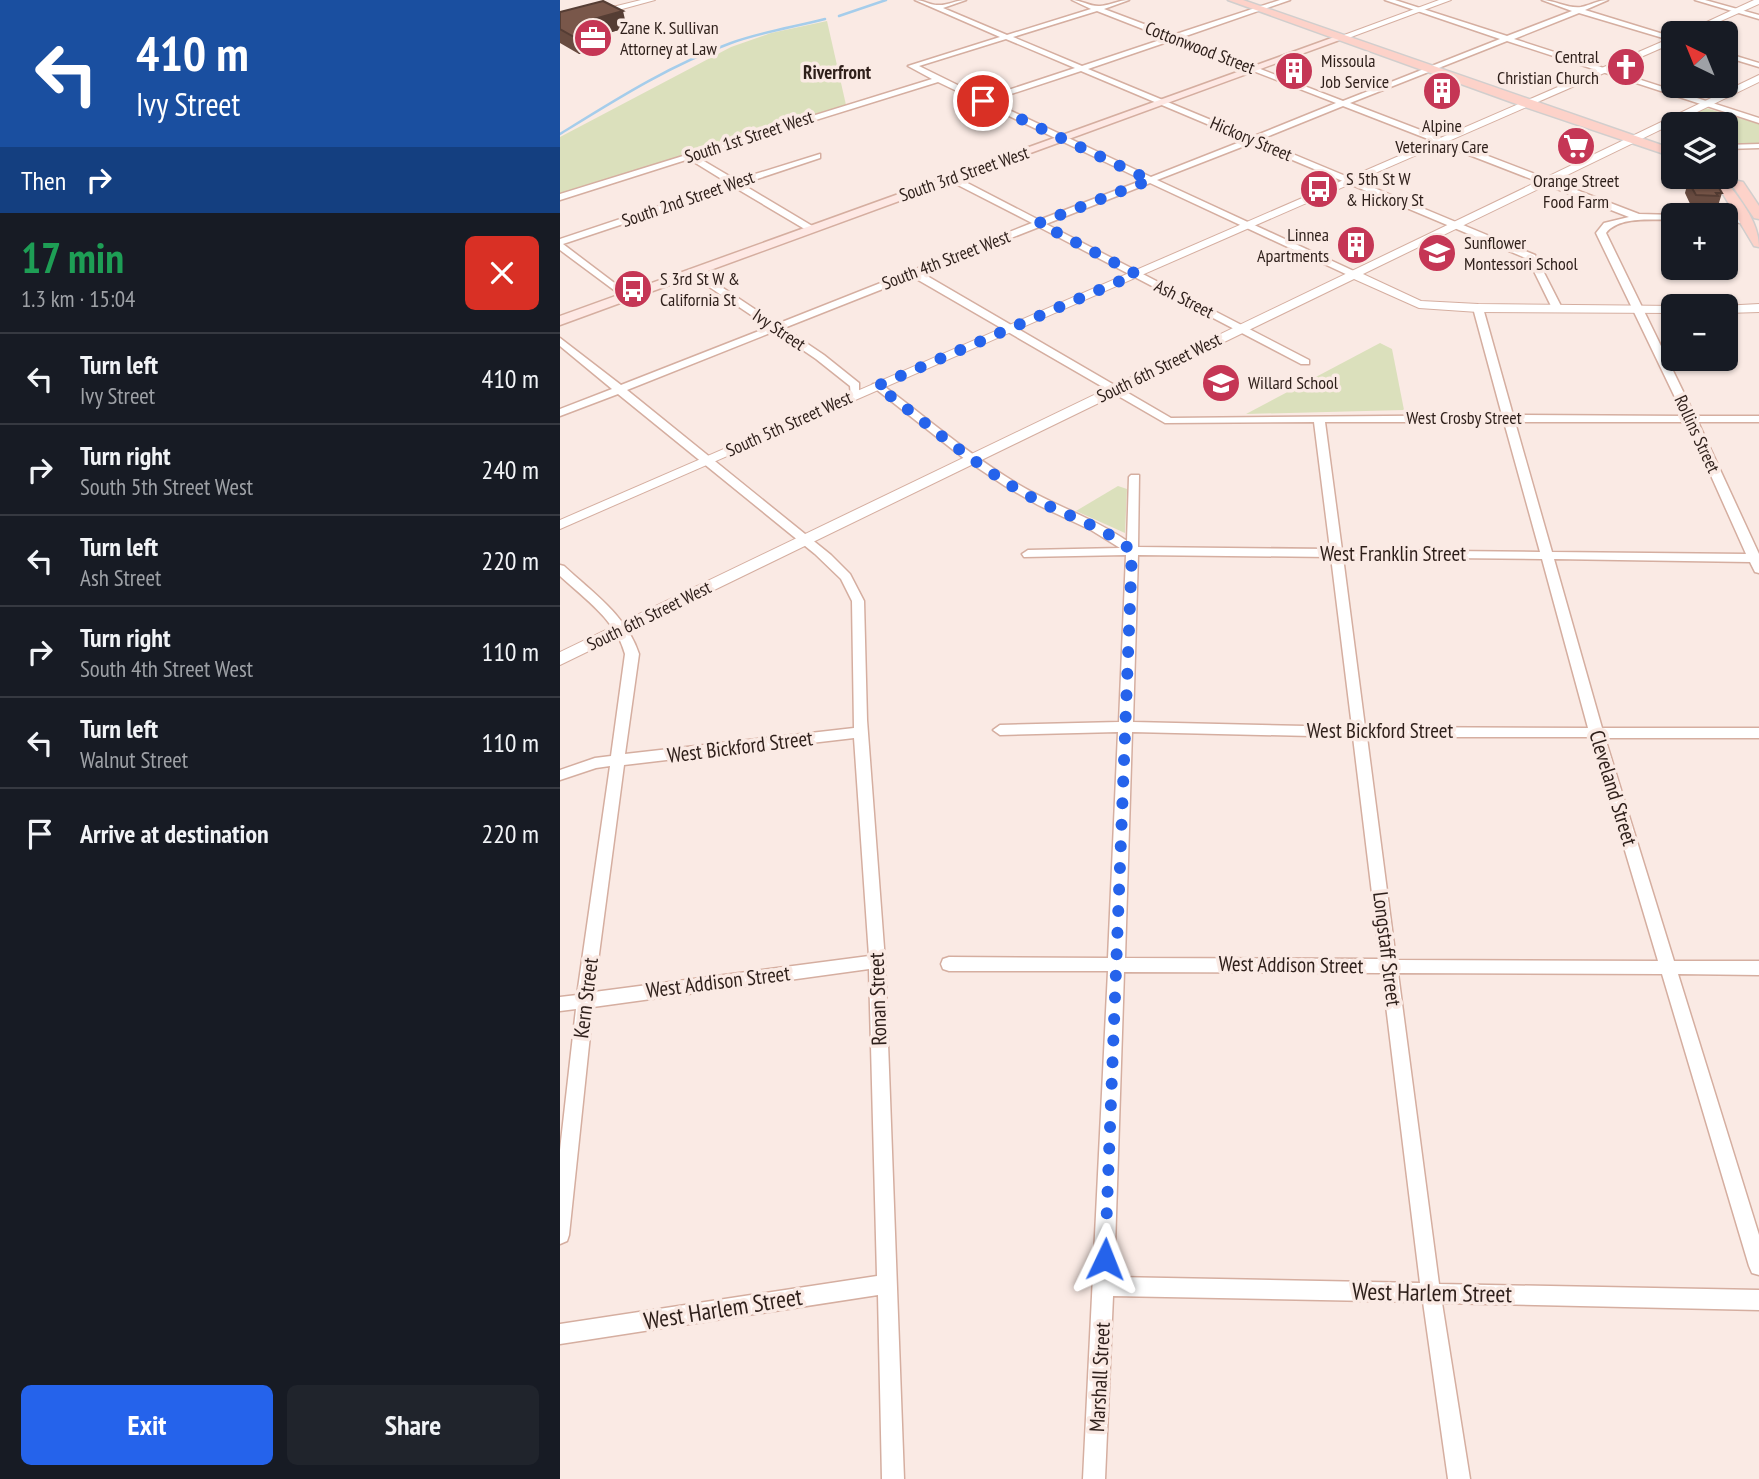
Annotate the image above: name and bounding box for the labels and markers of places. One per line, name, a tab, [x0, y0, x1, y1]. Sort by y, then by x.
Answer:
place label: Zane K. Sullivan Attorney at Law	[620, 16, 719, 60]
office icon: Zane K. Sullivan Attorney at Law	[572, 17, 614, 59]
place label: Central Christian Church	[1497, 45, 1600, 89]
church icon: Central Christian Church	[1605, 46, 1647, 88]
place label: Missoula Job Service	[1320, 49, 1389, 93]
building icon: Missoula Job Service	[1273, 50, 1315, 92]
building icon: Alpine Veterinary Care	[1421, 70, 1463, 112]
pin	[953, 71, 1013, 131]
place label: Alpine Veterinary Care	[1394, 114, 1489, 158]
supermarket icon: Orange Street Food Farm	[1555, 125, 1597, 167]
place label: S 5th St W & Hickory St	[1346, 167, 1424, 211]
bus stop icon: S 5th St W & Hickory St	[1298, 168, 1340, 210]
place label: Orange Street Food Farm	[1533, 169, 1619, 213]
place label: Linnea Apartments	[1257, 223, 1329, 267]
building icon: Linnea Apartments	[1335, 224, 1377, 266]
place label: Sunflower Montessori School	[1464, 231, 1579, 275]
school or university icon: Sunflower Montessori School	[1416, 232, 1458, 274]
place label: S 3rd St W & California St	[660, 267, 740, 311]
bus stop icon: S 3rd St W & California St	[612, 268, 654, 310]
school or university icon: Willard School	[1200, 362, 1242, 404]
place label: Willard School	[1248, 371, 1339, 394]

